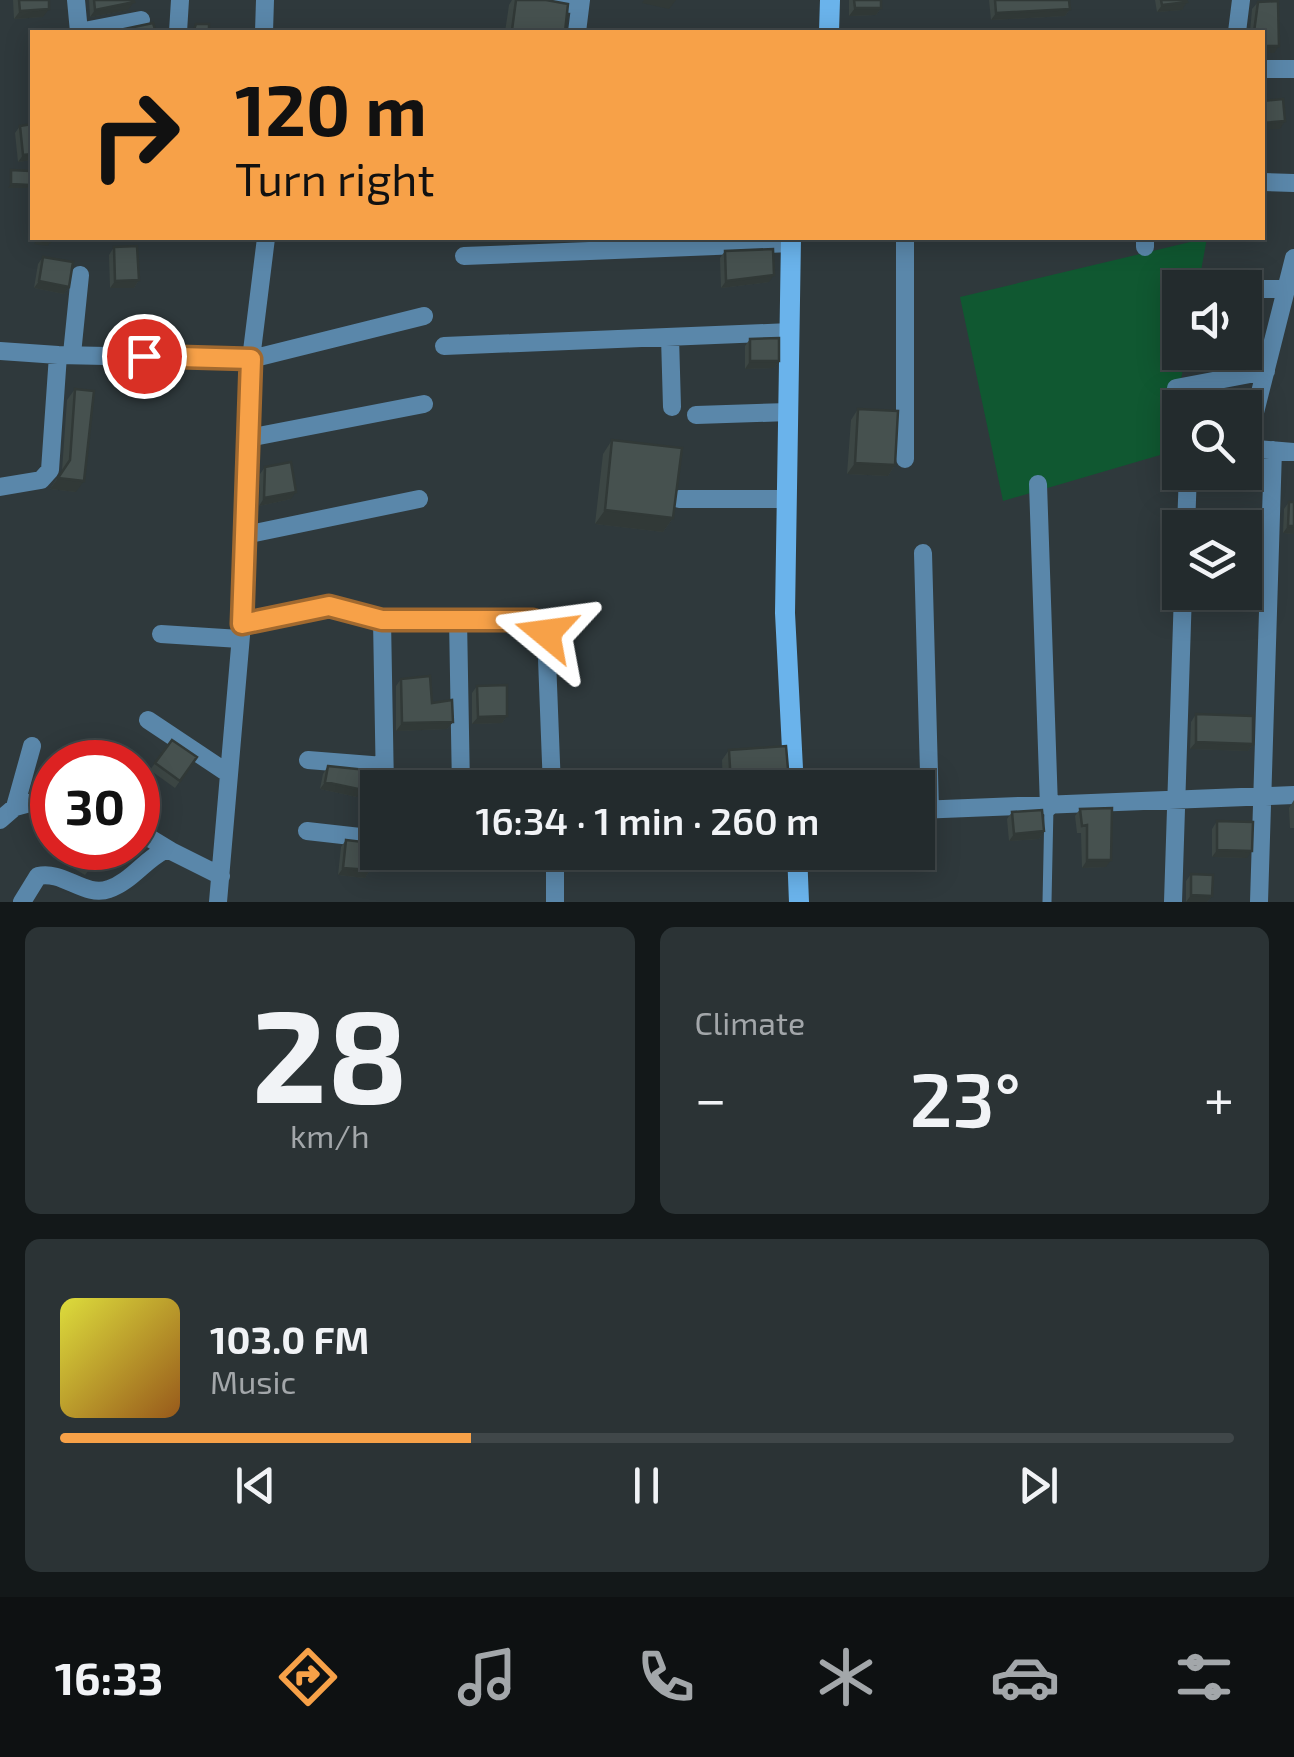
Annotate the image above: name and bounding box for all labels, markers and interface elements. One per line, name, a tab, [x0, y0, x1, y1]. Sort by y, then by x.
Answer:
text: 120 m	[235, 66, 427, 150]
icon: right	[70, 70, 200, 200]
text: Turn right	[235, 151, 435, 205]
map controls	[1162, 270, 1262, 610]
button: sound	[1162, 270, 1262, 370]
pin	[102, 314, 187, 399]
icon: arrive	[117, 329, 172, 384]
button: search	[1162, 390, 1262, 490]
button: layers	[1162, 510, 1262, 610]
position arrow	[494, 581, 598, 685]
speed limit sign: 30	[30, 740, 160, 870]
text: 16:34 · 1 min · 260 m	[476, 797, 819, 843]
text: 28	[251, 973, 408, 1129]
text: Climate	[695, 1003, 805, 1041]
text: 23°	[909, 1052, 1021, 1142]
text: −	[695, 1064, 727, 1130]
text: +	[1204, 1064, 1234, 1130]
text: km/h	[290, 1116, 369, 1154]
text: 103.0 FM	[210, 1316, 369, 1362]
text: Music	[210, 1362, 296, 1400]
icon: previous	[228, 1458, 283, 1513]
icon: pause	[619, 1458, 674, 1513]
icon: next	[1011, 1458, 1066, 1513]
icon: directions	[273, 1642, 343, 1712]
icon: music	[452, 1642, 522, 1712]
icon: phone	[631, 1642, 701, 1712]
icon: climate	[811, 1642, 881, 1712]
icon: car	[990, 1642, 1060, 1712]
icon: filters	[1169, 1642, 1239, 1712]
text: 16:33	[55, 1650, 163, 1704]

